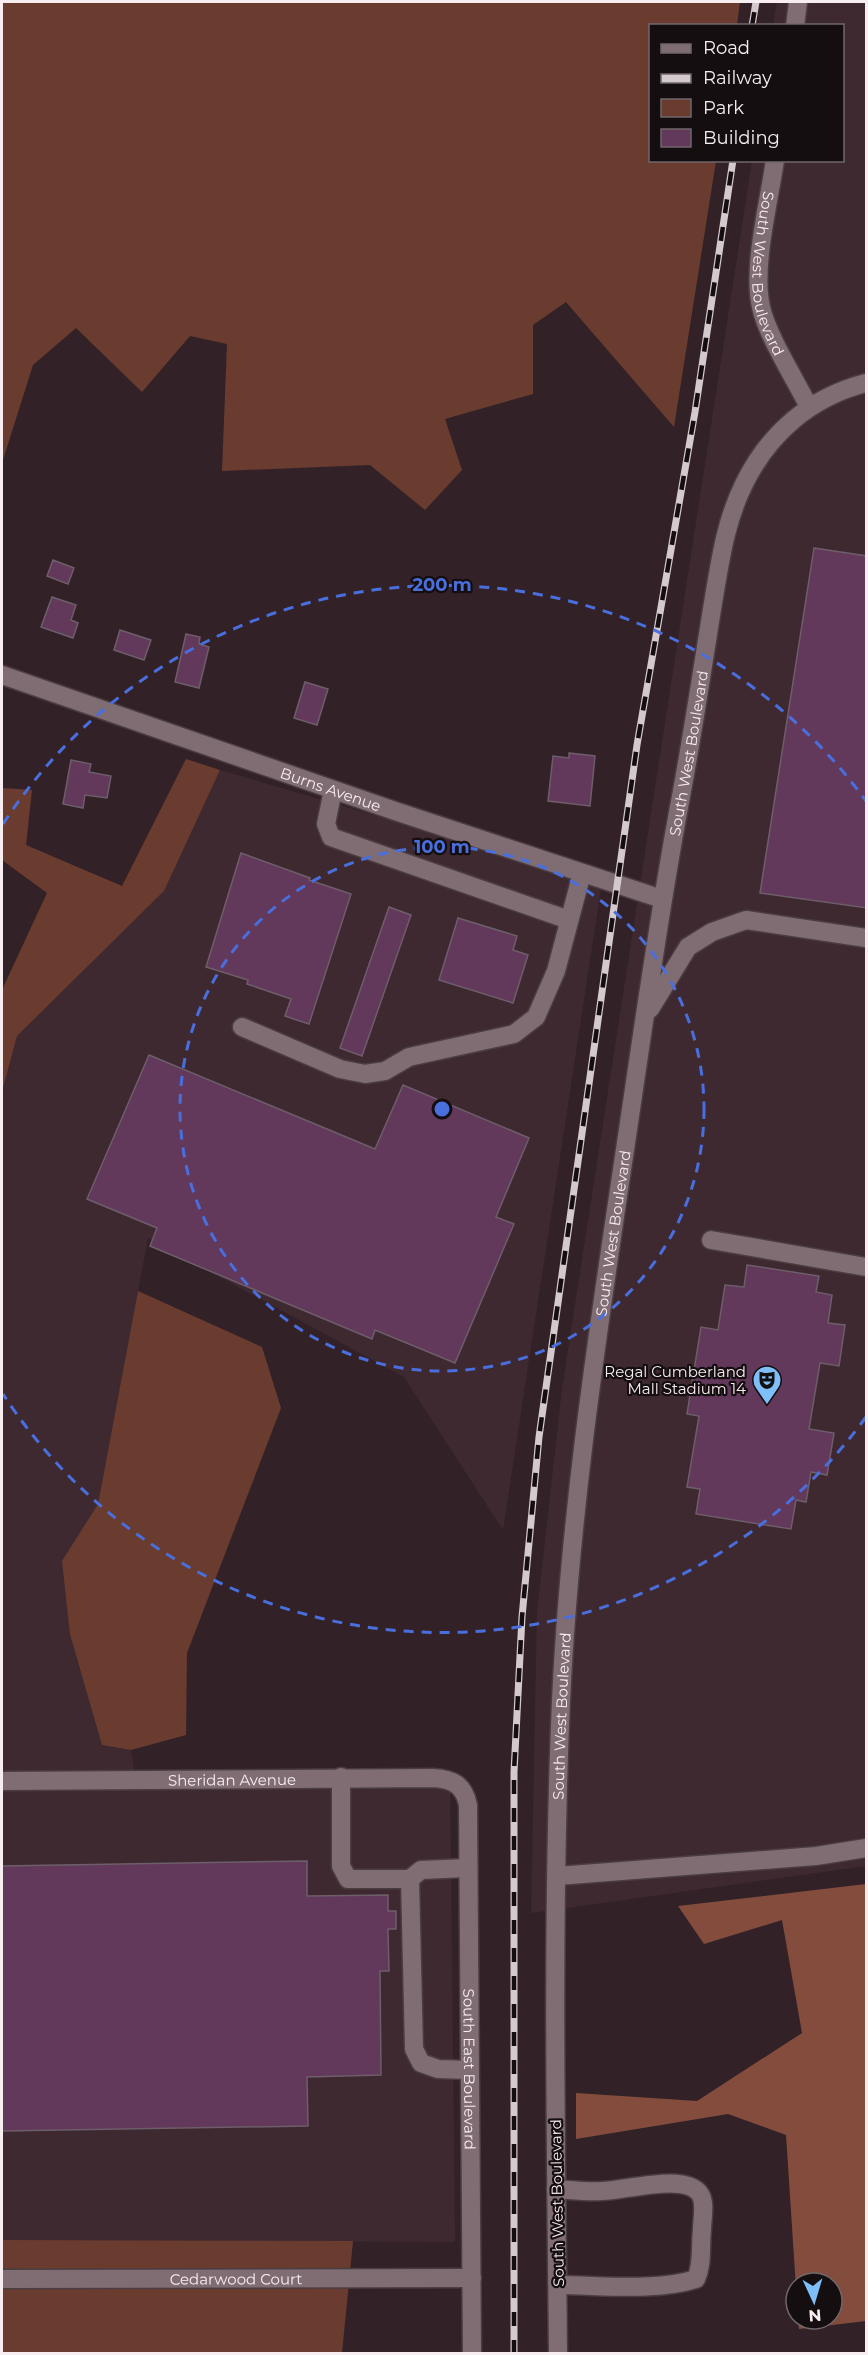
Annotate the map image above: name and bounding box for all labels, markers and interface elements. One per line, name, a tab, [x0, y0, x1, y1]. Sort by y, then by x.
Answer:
legend	[649, 24, 844, 162]
text: Road	[703, 37, 750, 59]
text: Railway	[703, 67, 772, 89]
text: Park	[703, 97, 744, 119]
text: Building	[703, 127, 780, 149]
street label: South West Boulevard	[749, 190, 789, 359]
text: 200 m	[412, 574, 472, 596]
street label: South West Boulevard	[664, 669, 712, 837]
street label: Burns Avenue	[278, 763, 384, 815]
text: 100 m	[414, 836, 470, 858]
centre of rings	[432, 1099, 452, 1119]
street label: South West Boulevard	[591, 1149, 634, 1317]
place label: Regal Cumberland Mall Stadium 14	[604, 1362, 746, 1398]
theatre icon: Regal Cumberland Mall Stadium 14	[751, 1364, 783, 1406]
street label: South West Boulevard	[548, 1632, 575, 1800]
street label: Sheridan Avenue	[168, 1769, 296, 1789]
street label: South East Boulevard	[460, 1988, 480, 2150]
street label: South West Boulevard	[546, 2119, 568, 2287]
street label: Cedarwood Court	[170, 2269, 302, 2288]
north arrow	[784, 2271, 844, 2331]
text: N	[808, 2306, 822, 2325]

